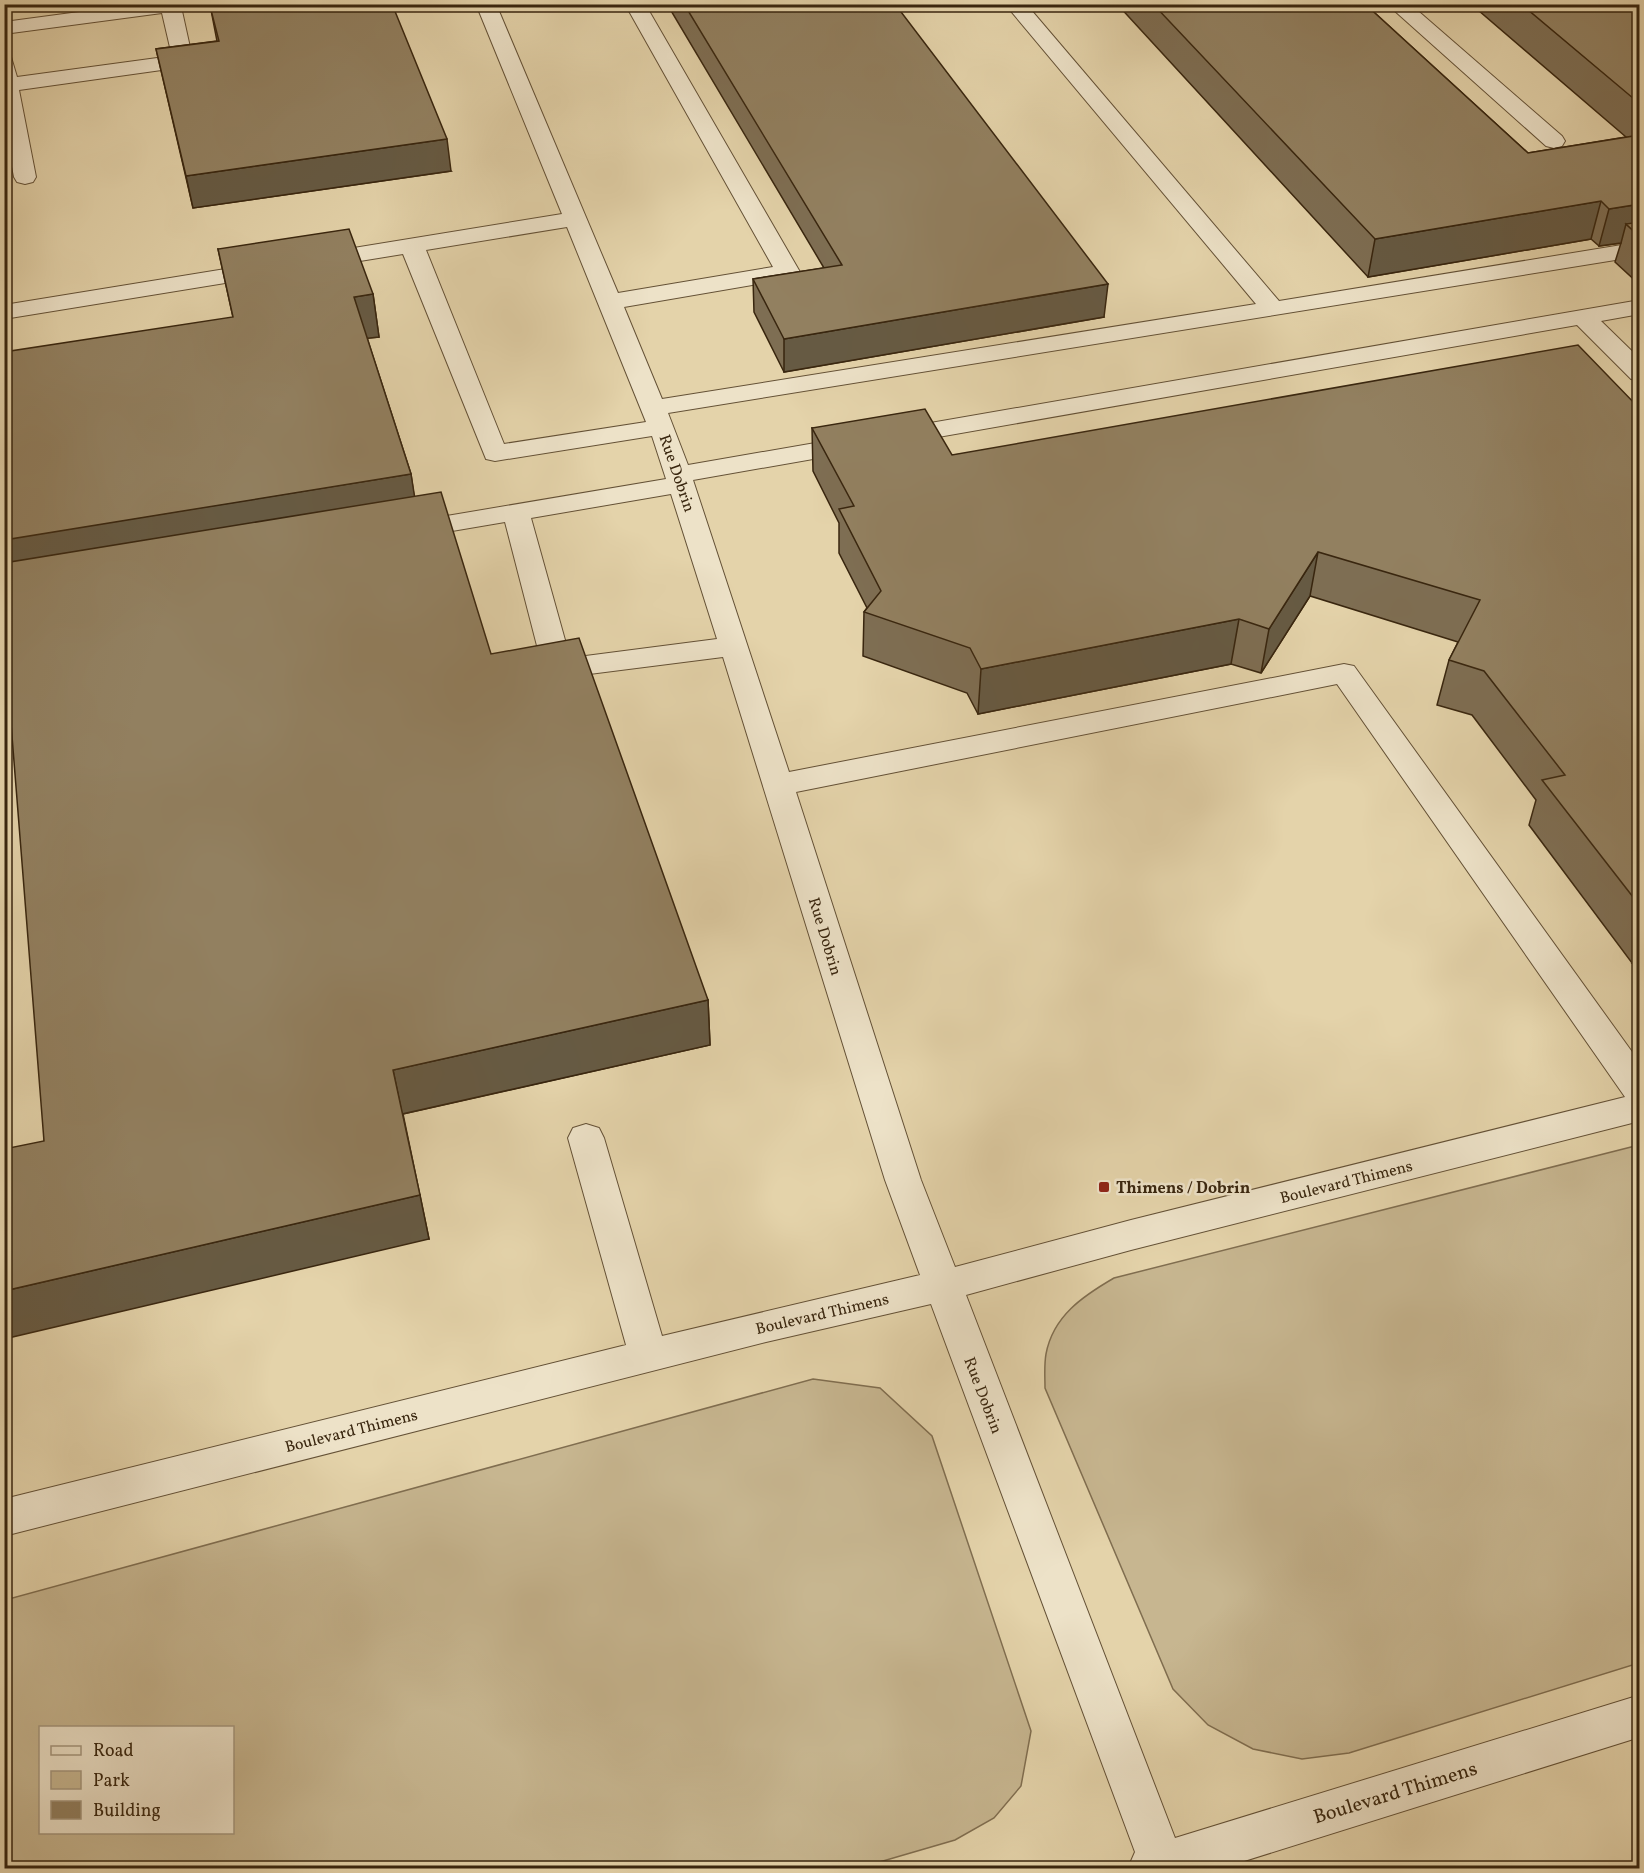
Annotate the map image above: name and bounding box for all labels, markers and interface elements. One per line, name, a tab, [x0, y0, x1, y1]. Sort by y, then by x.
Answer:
street label: Rue Dobrin	[653, 432, 700, 515]
street label: Rue Dobrin	[802, 895, 846, 978]
street label: Boulevard Thimens	[1278, 1156, 1415, 1210]
place label: Thimens / Dobrin	[1116, 1178, 1251, 1200]
marker: Thimens / Dobrin	[1097, 1180, 1111, 1194]
street label: Boulevard Thimens	[754, 1289, 891, 1341]
street label: Rue Dobrin	[957, 1354, 1007, 1437]
street label: Boulevard Thimens	[283, 1405, 420, 1459]
legend	[39, 1726, 234, 1834]
text: Road	[93, 1739, 134, 1764]
street label: Boulevard Thimens	[1310, 1756, 1481, 1832]
text: Park	[93, 1769, 130, 1794]
text: Building	[93, 1799, 161, 1824]

